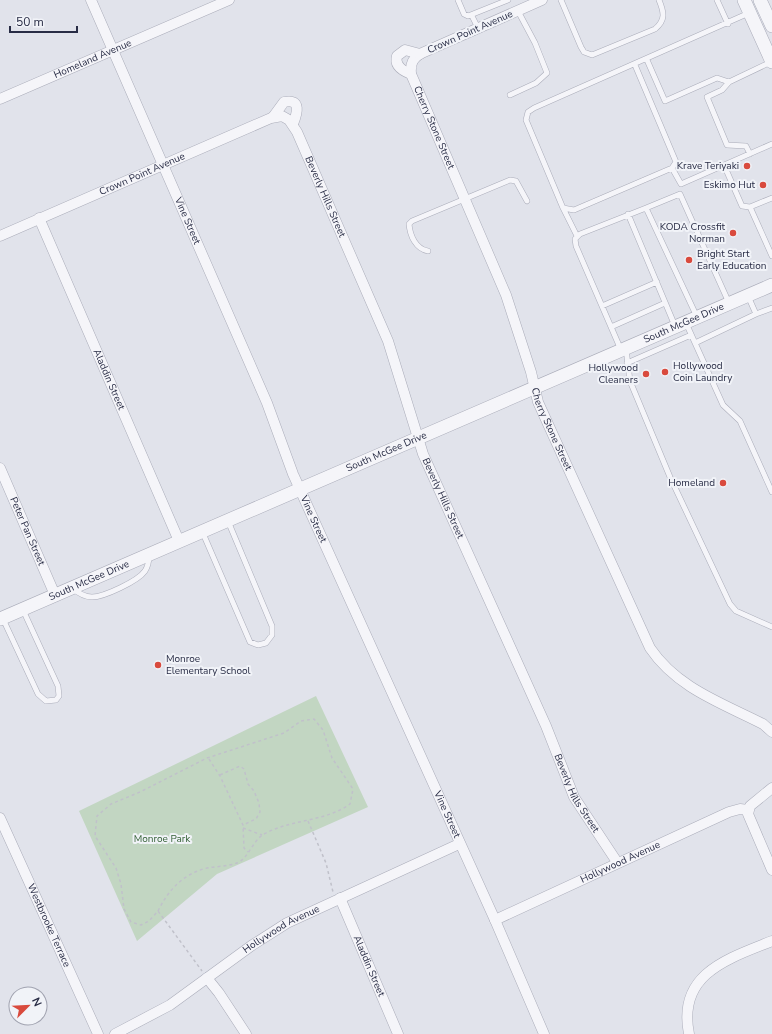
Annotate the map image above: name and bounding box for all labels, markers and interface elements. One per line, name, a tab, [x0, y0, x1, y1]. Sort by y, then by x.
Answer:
street label: Crown Point Avenue	[425, 7, 515, 57]
scale bar	[10, 8, 77, 34]
text: 50 m	[16, 14, 44, 30]
street label: Homeland Avenue	[52, 36, 134, 82]
street label: Cherry Stone Street	[410, 84, 458, 172]
street label: Crown Point Avenue	[97, 149, 187, 199]
street label: Beverly Hills Street	[301, 154, 349, 240]
place label: Krave Teriyaki	[677, 159, 739, 173]
marker: Krave Teriyaki	[742, 161, 752, 171]
place label: Eskimo Hut	[704, 178, 755, 192]
marker: Eskimo Hut	[758, 180, 768, 190]
street label: Vine Street	[171, 194, 204, 247]
place label: KODA Crossfit Norman	[660, 220, 725, 246]
marker: KODA Crossfit Norman	[728, 228, 738, 238]
place label: Bright Start Early Education	[697, 247, 766, 273]
marker: Bright Start Early Education	[684, 255, 694, 265]
street label: South McGee Drive	[641, 300, 726, 347]
street label: Aladdin Street	[90, 347, 129, 413]
place label: Hollywood Coin Laundry	[673, 359, 733, 385]
place label: Hollywood Cleaners	[588, 361, 638, 387]
marker: Hollywood Coin Laundry	[660, 367, 670, 377]
marker: Hollywood Cleaners	[641, 369, 651, 379]
street label: Cherry Stone Street	[528, 386, 575, 473]
street label: South McGee Drive	[344, 428, 429, 475]
street label: Beverly Hills Street	[419, 456, 468, 541]
place label: Homeland	[668, 476, 715, 490]
marker: Homeland	[718, 478, 728, 488]
street label: Vine Street	[296, 493, 330, 545]
street label: Peter Pan Street	[6, 495, 49, 568]
street label: South McGee Drive	[47, 557, 132, 604]
place label: Monroe Elementary School	[166, 652, 251, 678]
marker: Monroe Elementary School	[153, 660, 163, 670]
street label: Beverly Hills Street	[551, 752, 603, 836]
street label: Vine Street	[430, 788, 464, 841]
park label: Monroe Park	[134, 832, 191, 846]
street label: Hollywood Avenue	[578, 838, 662, 887]
street label: Westbrooke Terrace	[24, 881, 74, 969]
street label: Hollywood Avenue	[240, 902, 322, 957]
street label: Aladdin Street	[350, 933, 388, 999]
north arrow	[8, 986, 48, 1026]
text: N	[28, 995, 45, 1009]

